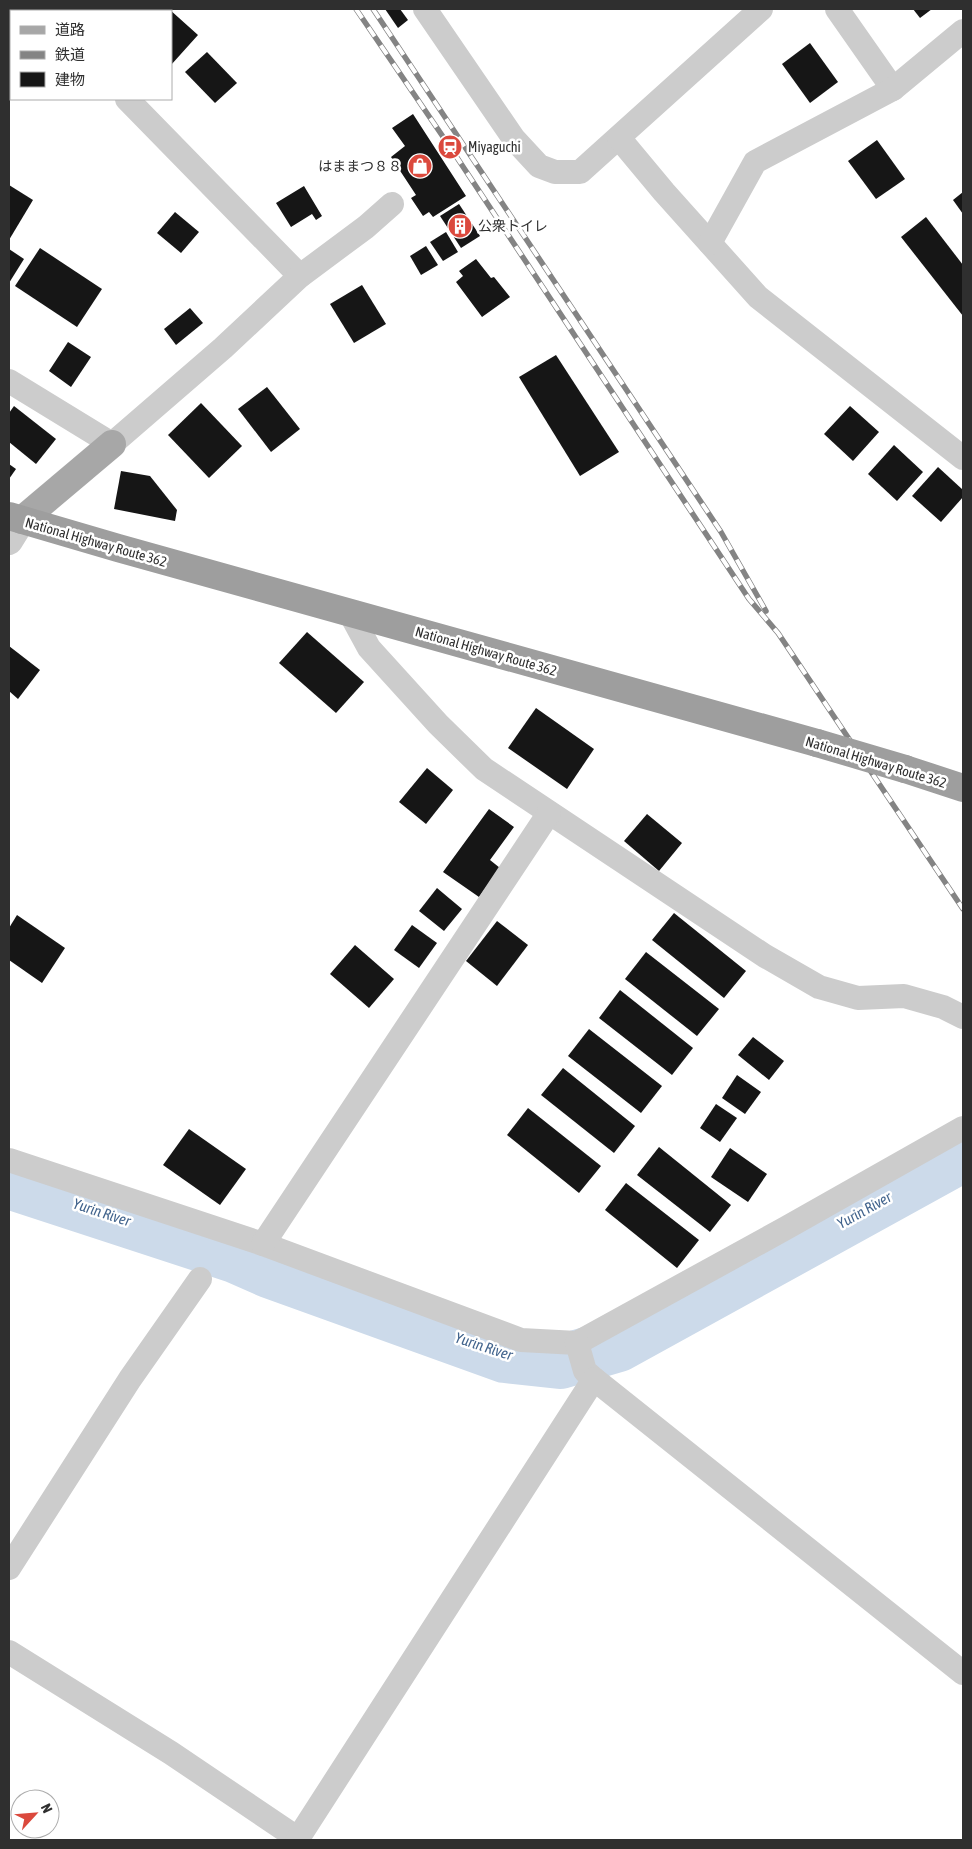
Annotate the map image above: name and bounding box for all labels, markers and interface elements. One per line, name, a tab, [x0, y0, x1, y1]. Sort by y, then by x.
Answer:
legend	[10, 10, 172, 100]
text: 道路	[55, 21, 85, 38]
text: 鉄道	[55, 46, 85, 63]
text: 建物	[55, 71, 85, 88]
station icon: Miyaguchi	[437, 134, 463, 160]
place label: Miyaguchi	[468, 139, 521, 155]
shop icon: はままつ８８	[407, 153, 433, 179]
place label: はままつ８８	[318, 158, 402, 174]
building icon: 公衆トイレ	[447, 213, 473, 239]
place label: 公衆トイレ	[478, 218, 548, 234]
street label: National Highway Route 362	[23, 514, 169, 570]
street label: National Highway Route 362	[413, 623, 559, 679]
street label: National Highway Route 362	[804, 733, 948, 791]
water label: Yurin River	[834, 1188, 895, 1232]
water label: Yurin River	[71, 1195, 133, 1229]
water label: Yurin River	[453, 1329, 515, 1363]
north arrow	[10, 1789, 60, 1839]
text: N	[38, 1801, 56, 1816]

